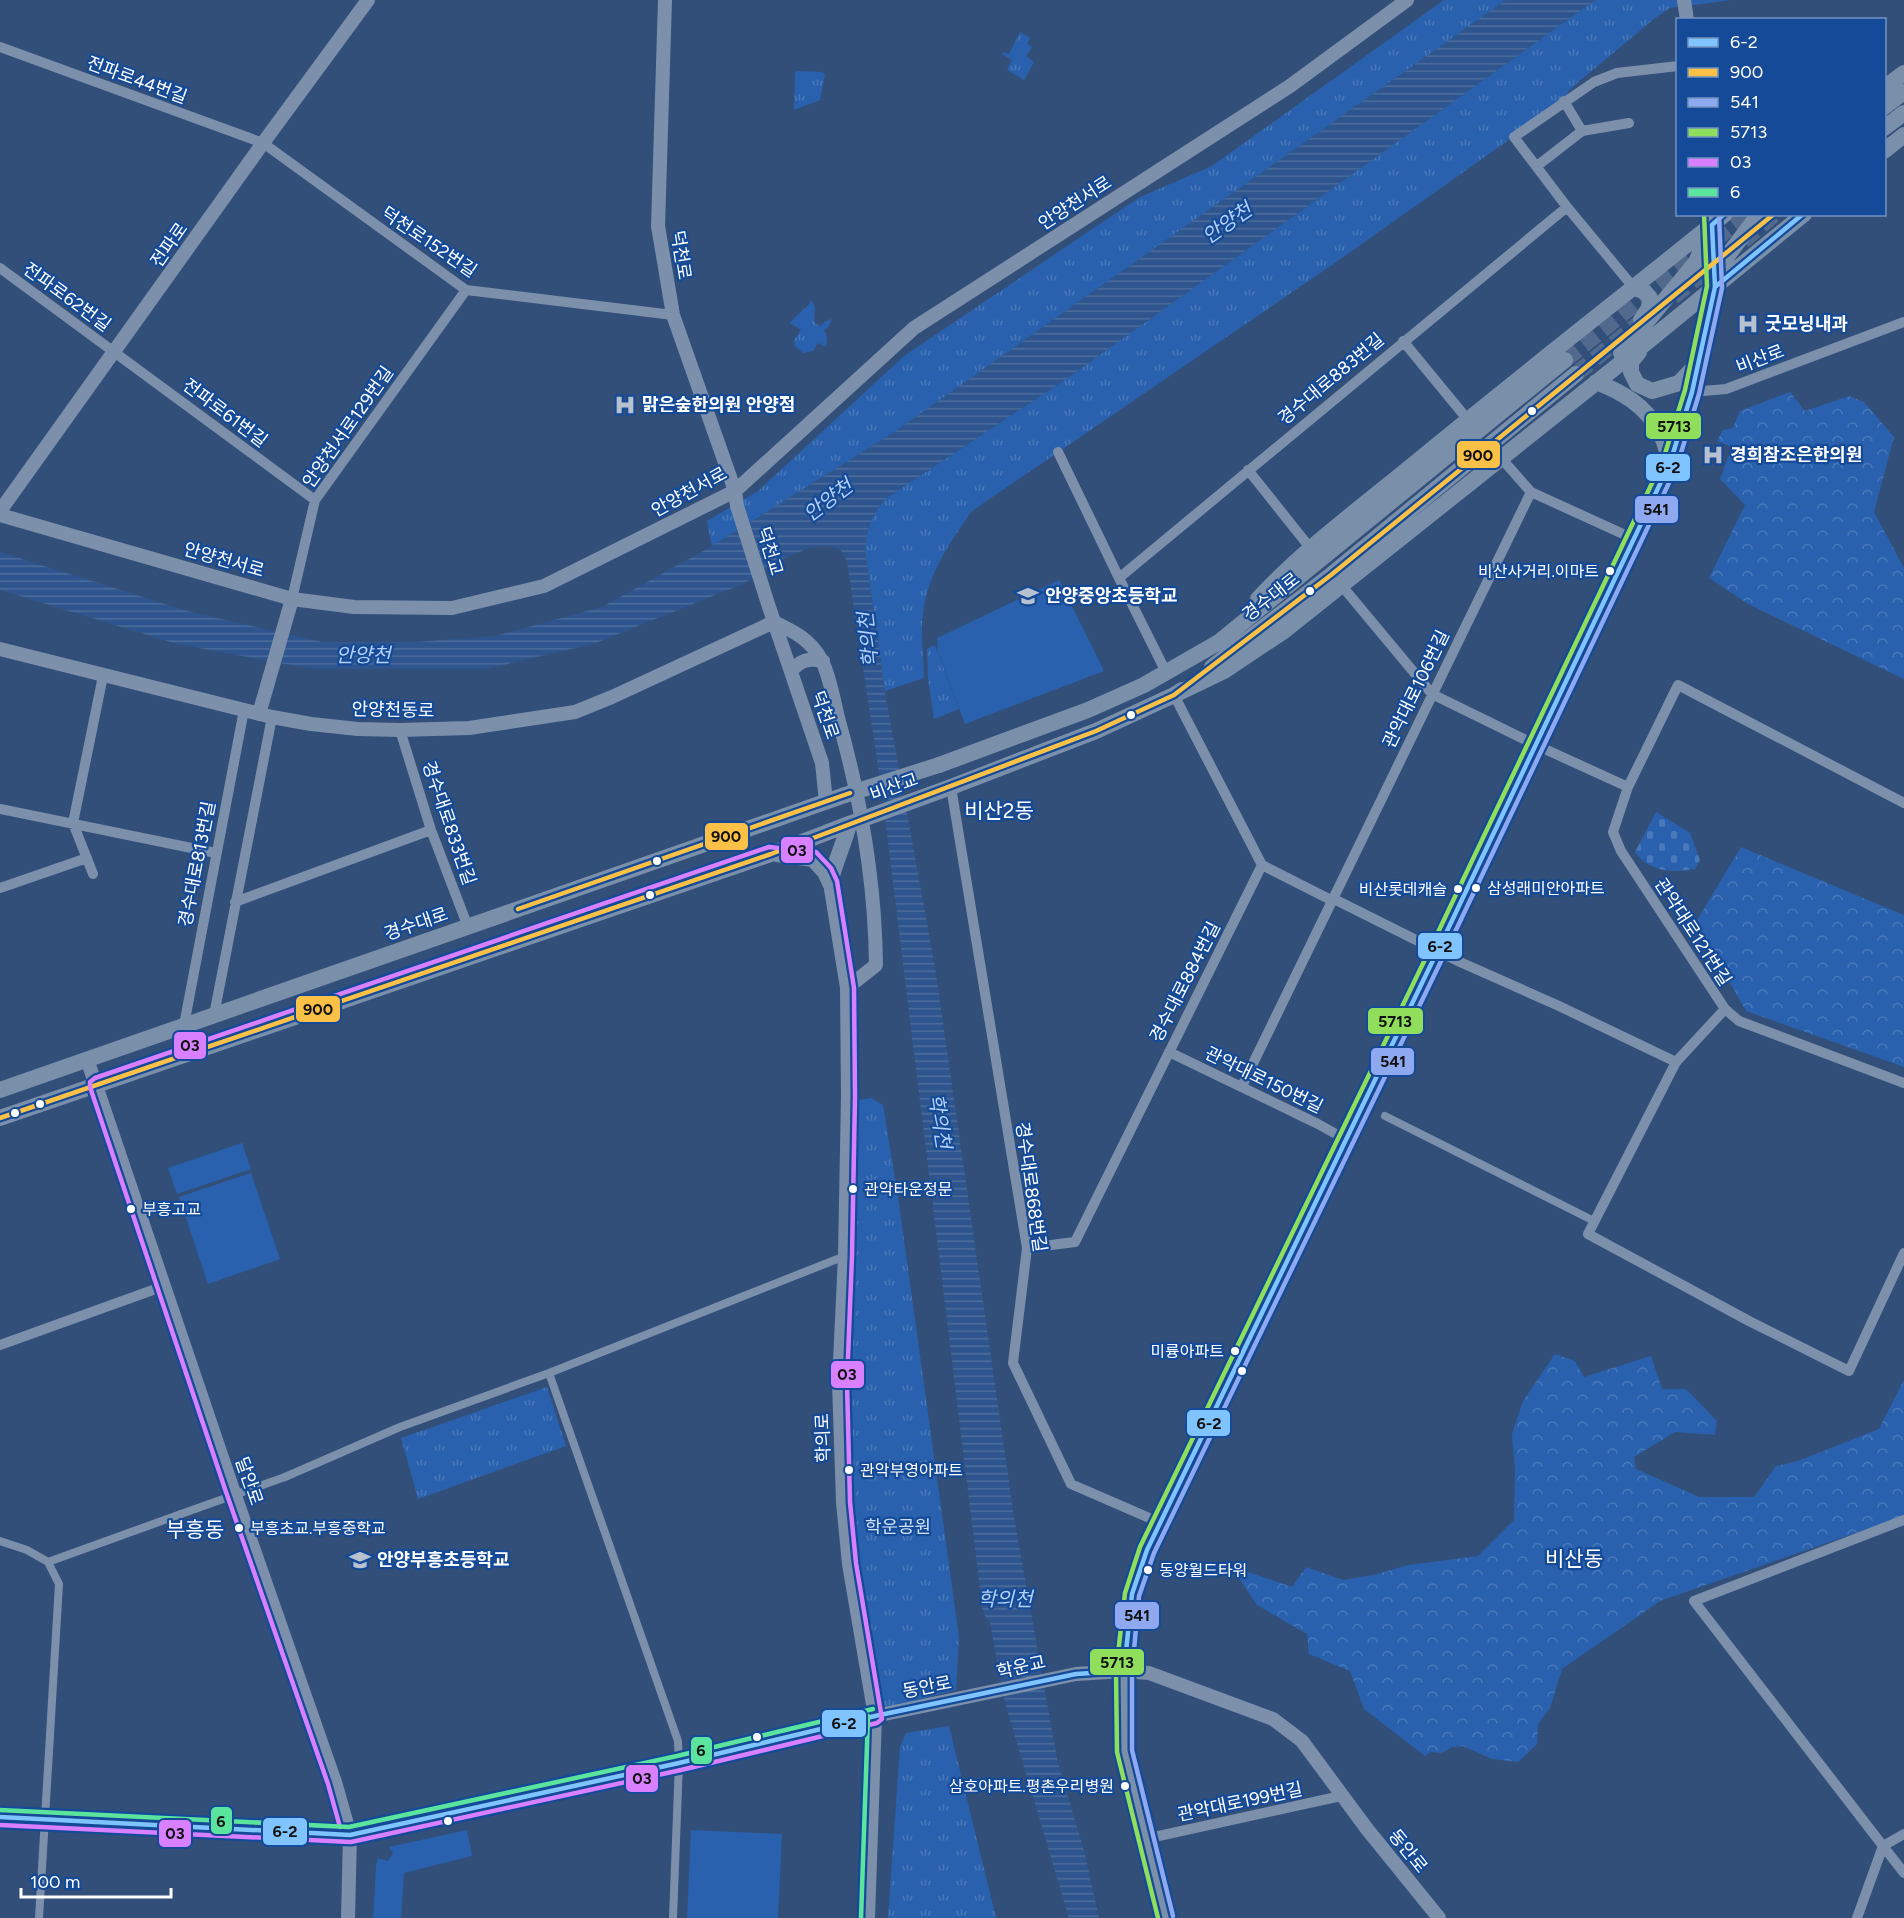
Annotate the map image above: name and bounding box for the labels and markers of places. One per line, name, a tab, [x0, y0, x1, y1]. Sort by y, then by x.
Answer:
hospital icon: 굿모닝내과	[1736, 312, 1760, 336]
place label: 굿모닝내과	[1765, 313, 1848, 335]
hospital icon: 맑은숲한의원 안양점	[613, 393, 637, 417]
place label: 맑은숲한의원 안양점	[642, 394, 795, 416]
unlabelled marker	[1526, 405, 1538, 417]
hospital icon: 경희참조은한의원	[1701, 443, 1725, 467]
place label: 경희참조은한의원	[1730, 444, 1862, 466]
place label: 비산사거리.이마트	[1478, 562, 1599, 581]
marker: 비산사거리.이마트	[1604, 565, 1616, 577]
school or university icon: 안양중앙초등학교	[1016, 584, 1040, 608]
place label: 안양중앙초등학교	[1045, 585, 1177, 607]
unlabelled marker	[1304, 585, 1316, 597]
unlabelled marker	[1125, 709, 1137, 721]
unlabelled marker	[651, 855, 663, 867]
place label: 삼성래미안아파트	[1487, 879, 1605, 898]
place label: 비산롯데캐슬	[1359, 880, 1447, 899]
marker: 삼성래미안아파트	[1470, 882, 1482, 894]
marker: 비산롯데캐슬	[1452, 883, 1464, 895]
unlabelled marker	[644, 889, 656, 901]
unlabelled marker	[34, 1098, 46, 1110]
unlabelled marker	[9, 1107, 21, 1119]
place label: 관악타운정문	[864, 1180, 953, 1199]
marker: 관악타운정문	[847, 1183, 859, 1195]
place label: 부흥고교	[142, 1200, 201, 1219]
marker: 부흥고교	[125, 1203, 137, 1215]
place label: 미륭아파트	[1150, 1342, 1224, 1361]
marker: 미륭아파트	[1229, 1345, 1241, 1357]
unlabelled marker	[1236, 1365, 1248, 1377]
place label: 관악부영아파트	[860, 1461, 963, 1480]
marker: 관악부영아파트	[843, 1464, 855, 1476]
place label: 부흥초교.부흥중학교	[250, 1519, 386, 1538]
marker: 부흥초교.부흥중학교	[233, 1522, 245, 1534]
school or university icon: 안양부흥초등학교	[348, 1548, 372, 1572]
place label: 안양부흥초등학교	[377, 1549, 509, 1571]
place label: 동양월드타워	[1159, 1561, 1247, 1580]
marker: 동양월드타워	[1142, 1564, 1154, 1576]
unlabelled marker	[751, 1731, 763, 1743]
place label: 삼호아파트.평촌우리병원	[949, 1777, 1114, 1796]
marker: 삼호아파트.평촌우리병원	[1119, 1780, 1131, 1792]
unlabelled marker	[442, 1815, 454, 1827]

